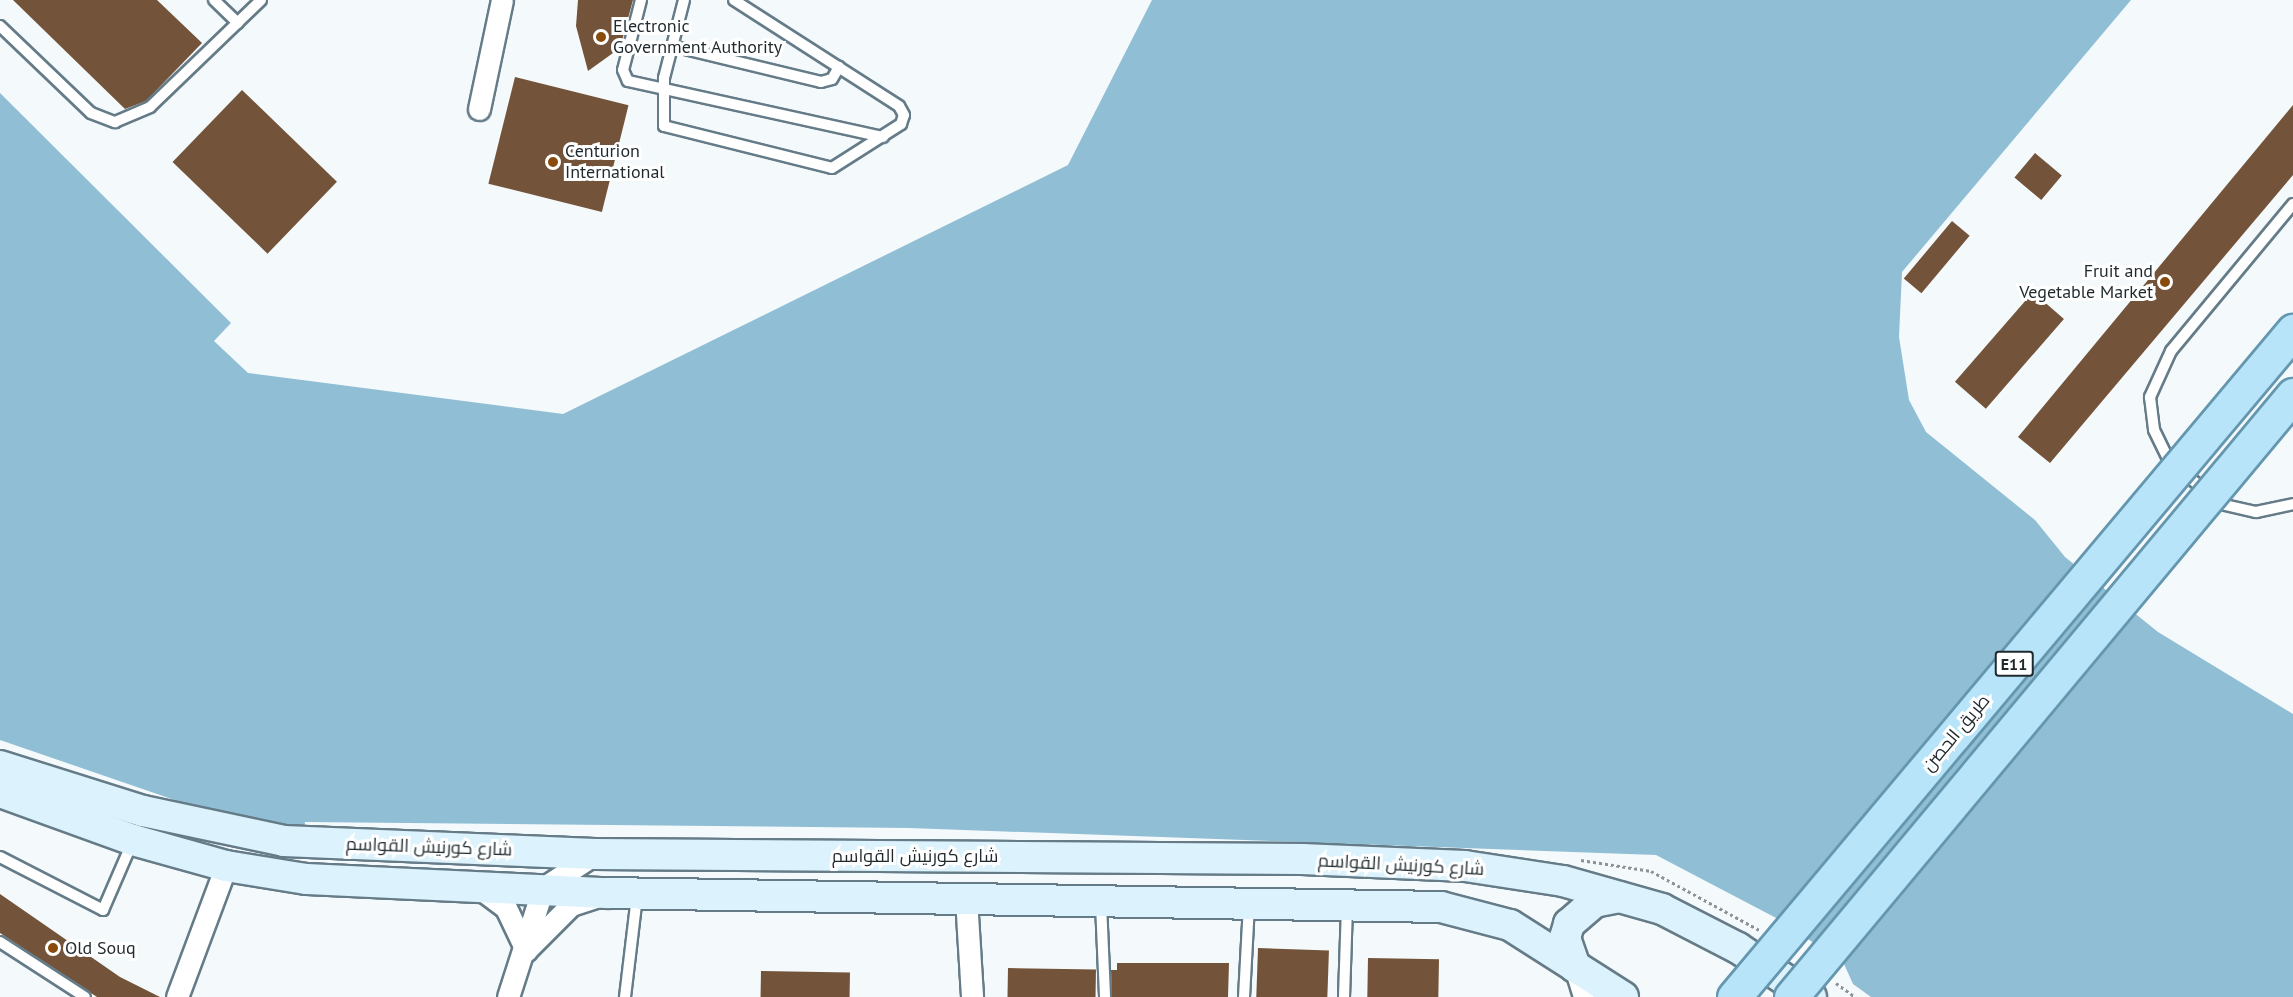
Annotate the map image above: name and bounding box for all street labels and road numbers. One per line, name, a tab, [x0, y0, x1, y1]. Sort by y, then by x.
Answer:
road number: E11	[1994, 651, 2034, 677]
street label: طريق الحصن	[1918, 690, 1994, 776]
street label: شارع كورنيش القواسم	[345, 833, 513, 861]
street label: شارع كورنيش القواسم	[832, 845, 998, 867]
street label: شارع كورنيش القواسم	[1317, 850, 1485, 880]

